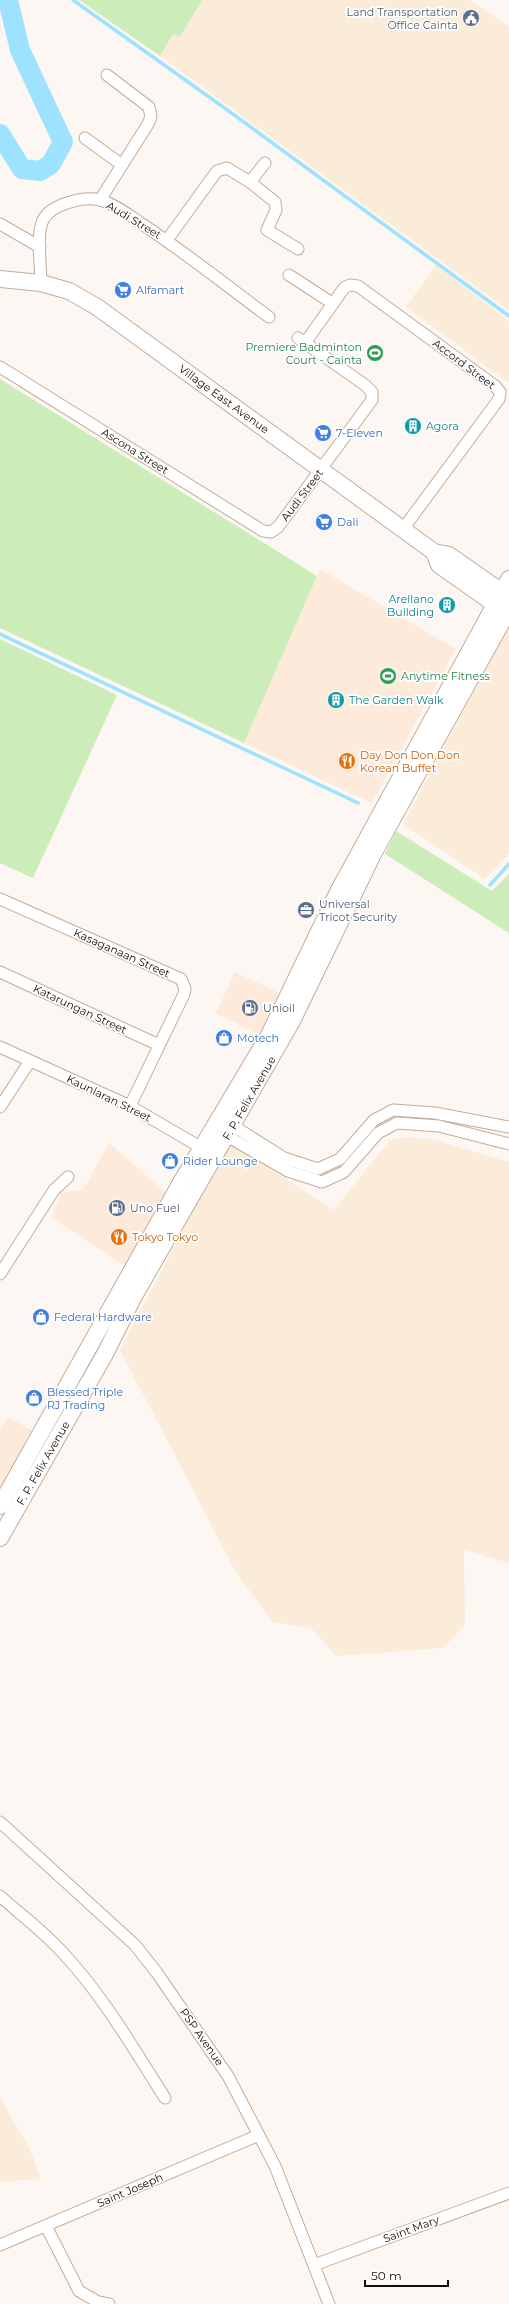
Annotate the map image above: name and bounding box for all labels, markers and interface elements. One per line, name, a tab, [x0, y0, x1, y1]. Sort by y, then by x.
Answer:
place label: Land Transportation Office Cainta	[346, 5, 458, 32]
public building icon: Land Transportation Office Cainta	[461, 8, 481, 28]
street label: Audi Street	[104, 198, 165, 242]
supermarket icon: Alfamart	[113, 280, 133, 300]
place label: Alfamart	[136, 283, 185, 297]
street label: Accord Street	[430, 336, 498, 392]
place label: Premiere Badminton Court - Cainta	[245, 340, 362, 367]
sports icon: Premiere Badminton Court - Cainta	[365, 343, 385, 363]
street label: Village East Avenue	[176, 362, 272, 437]
building icon: Agora	[403, 416, 423, 436]
place label: Agora	[426, 419, 459, 433]
supermarket icon: 7-Eleven	[313, 423, 333, 443]
street label: Ascona Street	[99, 425, 171, 477]
place label: 7-Eleven	[336, 426, 383, 440]
street label: Audi Street	[278, 466, 326, 524]
supermarket icon: Dali	[314, 512, 334, 532]
place label: Dali	[337, 515, 359, 529]
place label: Arellano Building	[387, 592, 434, 619]
building icon: Arellano Building	[437, 595, 457, 615]
sports icon: Anytime Fitness	[378, 666, 398, 686]
place label: Anytime Fitness	[401, 669, 491, 683]
building icon: The Garden Walk	[326, 690, 346, 710]
place label: The Garden Walk	[349, 693, 444, 707]
place label: Day Don Don Don Korean Buffet	[360, 748, 460, 775]
restaurant icon: Day Don Don Don Korean Buffet	[337, 751, 357, 771]
place label: Universal Tricot Security	[319, 897, 397, 924]
office icon: Universal Tricot Security	[296, 900, 316, 920]
street label: Kasaganaan Street	[72, 925, 173, 981]
street label: Katarungan Street	[31, 981, 130, 1037]
fuel station icon: Unioil	[240, 998, 260, 1018]
place label: Unioil	[263, 1001, 295, 1015]
shop icon: Motech	[214, 1028, 234, 1048]
place label: Motech	[237, 1031, 279, 1045]
street label: F. P. Felix Avenue	[219, 1053, 279, 1142]
street label: Kaunlaran Street	[64, 1071, 154, 1125]
shop icon: Rider Lounge	[160, 1151, 180, 1171]
place label: Rider Lounge	[183, 1154, 258, 1168]
fuel station icon: Uno Fuel	[107, 1198, 127, 1218]
place label: Uno Fuel	[130, 1201, 180, 1215]
restaurant icon: Tokyo Tokyo	[109, 1227, 129, 1247]
place label: Tokyo Tokyo	[132, 1230, 198, 1244]
shop icon: Federal Hardware	[31, 1307, 51, 1327]
place label: Federal Hardware	[54, 1310, 152, 1324]
place label: Blessed Triple RJ Trading	[47, 1385, 123, 1412]
shop icon: Blessed Triple RJ Trading	[24, 1388, 44, 1408]
street label: F. P. Felix Avenue	[13, 1418, 73, 1507]
street label: PSP Avenue	[177, 2006, 227, 2069]
street label: Saint Joseph	[95, 2170, 165, 2210]
street label: Saint Mary	[381, 2212, 441, 2246]
scale bar	[365, 2262, 448, 2288]
text: 50 m	[371, 2268, 402, 2283]

